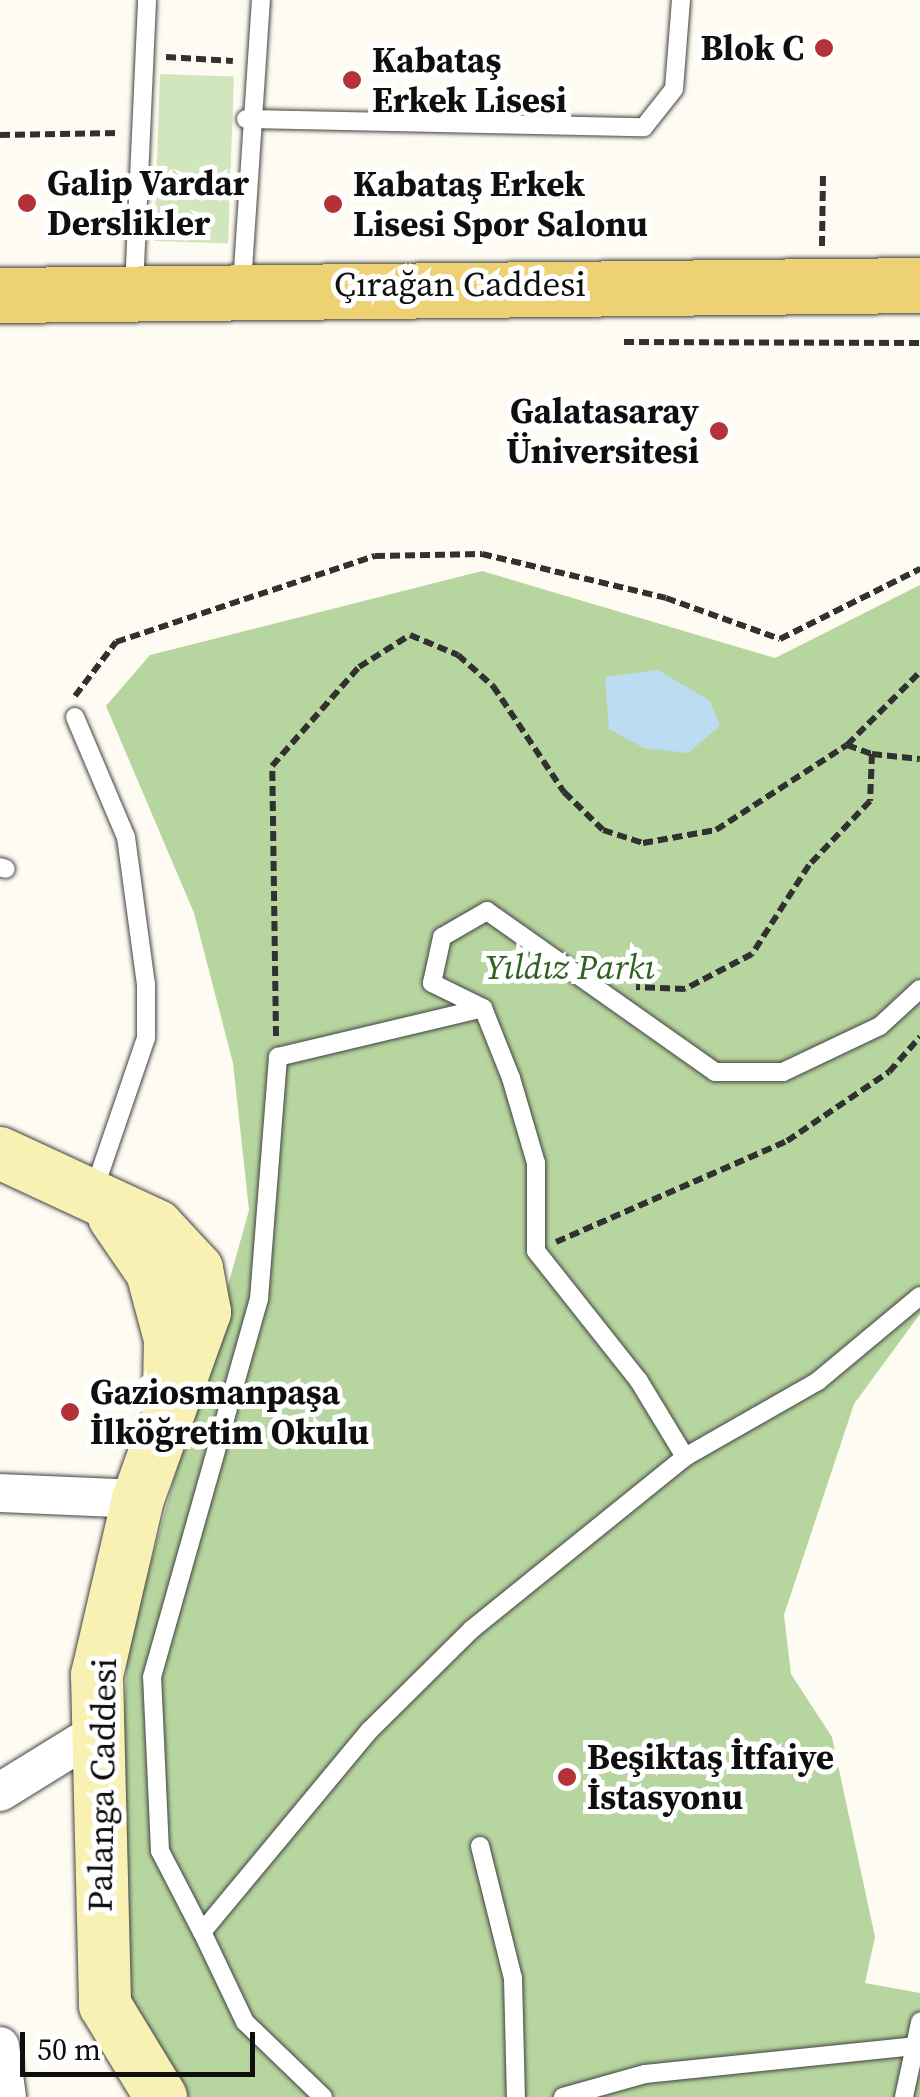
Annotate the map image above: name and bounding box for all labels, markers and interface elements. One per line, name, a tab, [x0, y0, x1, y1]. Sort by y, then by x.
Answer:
place label: Blok C	[700, 27, 804, 69]
marker: Blok C	[813, 37, 835, 59]
place label: Kabataş Erkek Lisesi	[372, 39, 567, 121]
marker: Kabataş Erkek Lisesi	[341, 69, 363, 91]
place label: Galip Vardar Derslikler	[47, 162, 250, 244]
place label: Kabataş Erkek Lisesi Spor Salonu	[353, 163, 648, 245]
marker: Galip Vardar Derslikler	[16, 192, 38, 214]
marker: Kabataş Erkek Lisesi Spor Salonu	[322, 193, 344, 215]
street label: Çırağan Caddesi	[334, 263, 586, 305]
place label: Galatasaray Üniversitesi	[506, 390, 699, 472]
marker: Galatasaray Üniversitesi	[708, 420, 730, 442]
park label: Yıldız Parkı	[485, 946, 655, 988]
place label: Gaziosmanpaşa İlköğretim Okulu	[90, 1371, 369, 1453]
marker: Gaziosmanpaşa İlköğretim Okulu	[59, 1401, 81, 1423]
street label: Palanga Caddesi	[79, 1658, 125, 1912]
place label: Beşiktaş İtfaiye İstasyonu	[587, 1736, 834, 1818]
marker: Beşiktaş İtfaiye İstasyonu	[556, 1766, 578, 1788]
scale bar	[25, 2012, 260, 2074]
text: 50 m	[37, 2029, 101, 2070]

